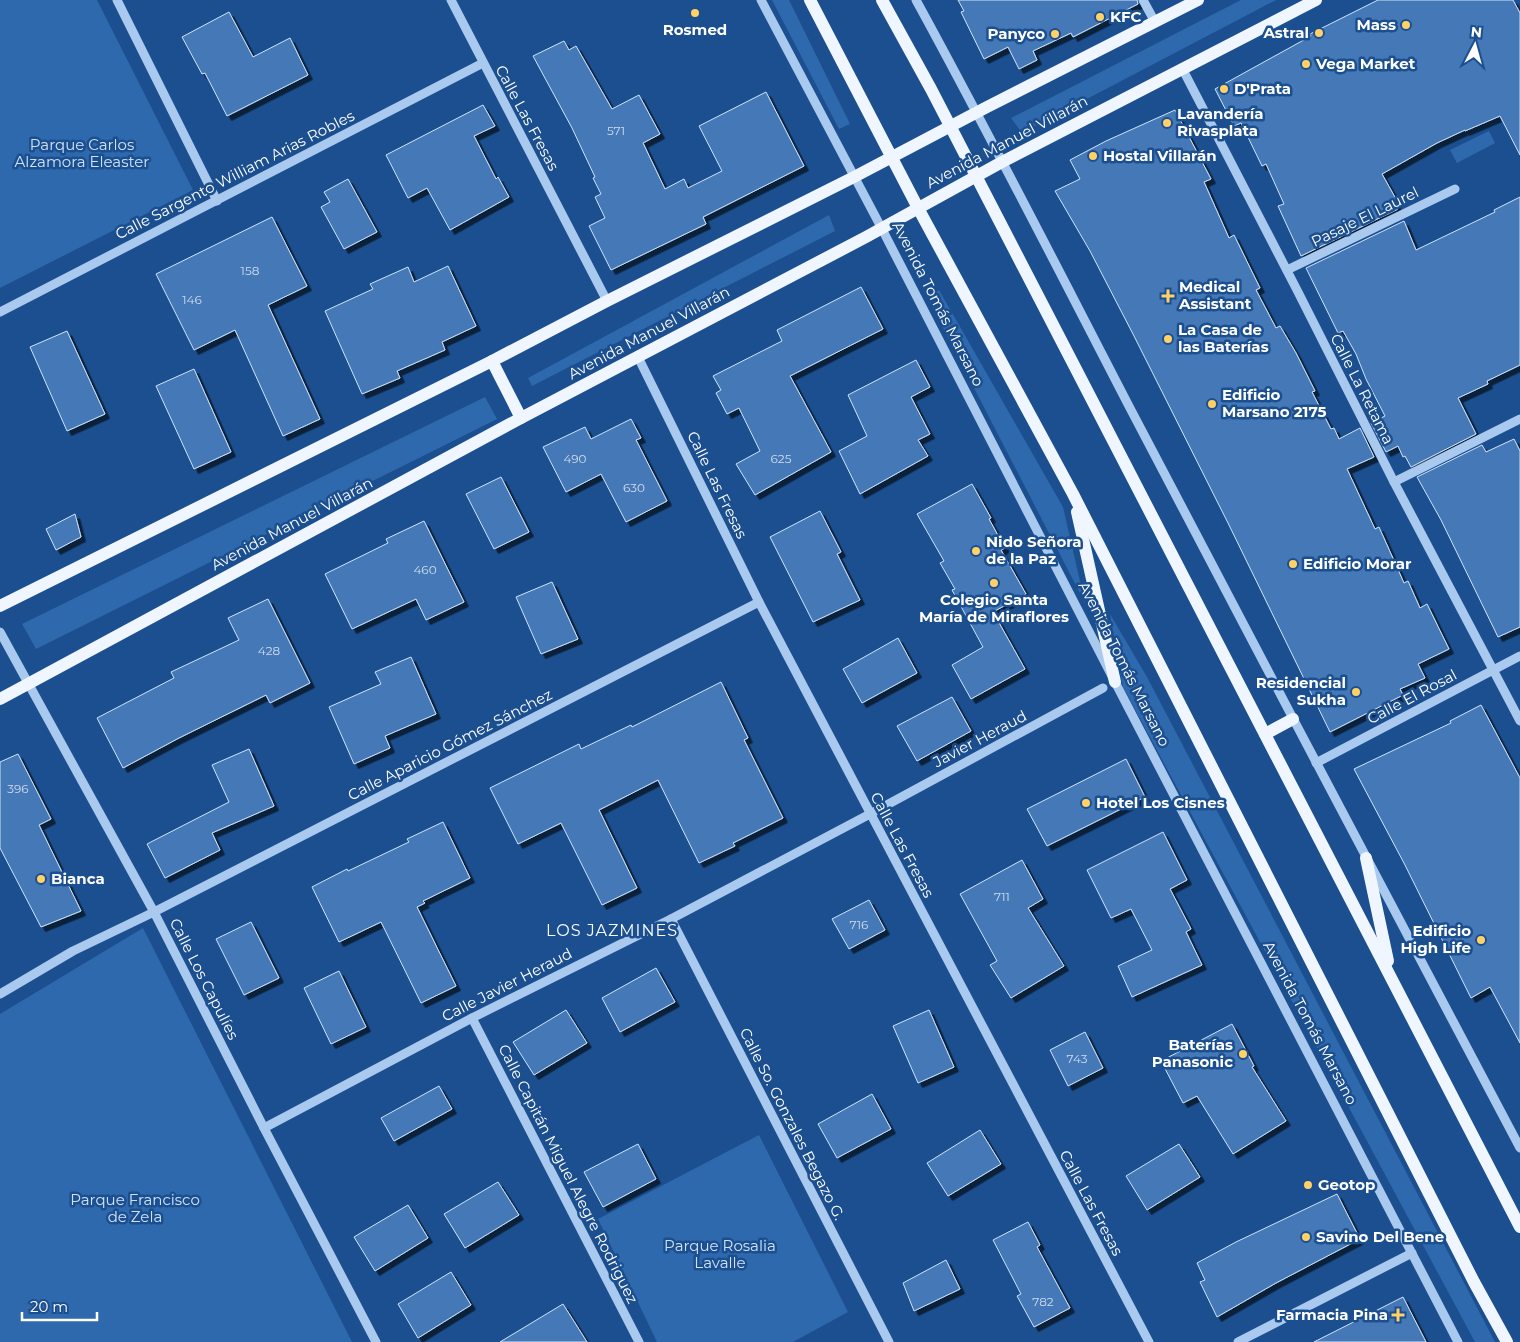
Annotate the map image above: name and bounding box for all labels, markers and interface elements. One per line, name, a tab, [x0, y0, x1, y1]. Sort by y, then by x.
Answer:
marker: Rosmed	[689, 7, 701, 19]
place label: KFC	[1110, 7, 1142, 26]
marker: KFC	[1094, 11, 1106, 23]
place label: Mass	[1356, 15, 1396, 34]
marker: Mass	[1400, 19, 1412, 31]
place label: Rosmed	[663, 20, 727, 39]
north arrow	[1450, 20, 1500, 70]
place label: Astral	[1262, 23, 1309, 42]
text: N	[1470, 23, 1483, 42]
place label: Panyco	[987, 24, 1045, 43]
marker: Astral	[1313, 27, 1325, 39]
marker: Panyco	[1049, 28, 1061, 40]
place label: Vega Market	[1315, 54, 1416, 73]
marker: Vega Market	[1300, 58, 1312, 70]
street label: Calle Las Fresas	[492, 62, 563, 174]
place label: D'Prata	[1234, 79, 1291, 98]
marker: D'Prata	[1218, 83, 1230, 95]
street label: Avenida Manuel Villarán	[923, 91, 1091, 192]
place label: Lavandería Rivasplata	[1177, 104, 1264, 140]
street label: Calle Sargento William Arias Robles	[112, 106, 358, 243]
marker: Lavandería Rivasplata	[1161, 117, 1173, 129]
house number: 571	[607, 123, 625, 138]
park label: Parque Carlos Alzamora Eleaster	[15, 135, 149, 171]
place label: Hostal Villarán	[1103, 146, 1217, 165]
marker: Hostal Villarán	[1087, 150, 1099, 162]
street label: Pasaje El Laurel	[1308, 182, 1422, 251]
street label: Avenida Tomás Marsano	[889, 218, 988, 389]
house number: 158	[241, 263, 260, 278]
place label: Medical Assistant	[1178, 277, 1252, 313]
street label: Avenida Manuel Villarán	[565, 282, 733, 383]
marker: Medical Assistant	[1161, 289, 1175, 303]
house number: 146	[182, 292, 202, 307]
place label: La Casa de las Baterías	[1178, 320, 1269, 356]
street label: Calle La Retama	[1326, 330, 1398, 447]
marker: La Casa de las Baterías	[1162, 333, 1174, 345]
place label: Edificio Marsano 2175	[1222, 385, 1327, 421]
marker: Edificio Marsano 2175	[1206, 398, 1218, 410]
street label: Calle Las Fresas	[683, 428, 752, 542]
house number: 490	[563, 451, 587, 466]
house number: 625	[771, 451, 792, 466]
street label: Avenida Manuel Villarán	[208, 473, 376, 574]
house number: 630	[623, 480, 645, 495]
place label: Nido Señora de la Paz	[986, 532, 1082, 568]
marker: Nido Señora de la Paz	[970, 545, 982, 557]
place label: Edificio Morar	[1303, 554, 1412, 573]
marker: Edificio Morar	[1287, 558, 1299, 570]
house number: 460	[413, 562, 437, 577]
marker: Colegio Santa María de Miraflores	[988, 577, 1000, 589]
street label: Avenida Tomás Marsano	[1075, 578, 1174, 749]
place label: Colegio Santa María de Miraflores	[919, 590, 1069, 626]
house number: 428	[258, 643, 281, 658]
street label: Calle El Rosal	[1364, 665, 1460, 728]
place label: Residencial Sukha	[1256, 673, 1346, 709]
street label: Calle Aparicio Gómez Sánchez	[344, 684, 555, 804]
marker: Residencial Sukha	[1350, 686, 1362, 698]
street label: Javier Heraud	[929, 706, 1030, 772]
house number: 396	[7, 781, 29, 796]
street label: Calle Las Fresas	[867, 789, 938, 901]
place label: Hotel Los Cisnes	[1096, 793, 1225, 812]
marker: Hotel Los Cisnes	[1080, 797, 1092, 809]
place label: Bianca	[51, 869, 105, 888]
marker: Bianca	[35, 873, 47, 885]
house number: 711	[994, 889, 1010, 904]
street label: Calle Los Capulíes	[166, 915, 243, 1043]
house number: 716	[850, 917, 868, 932]
district label: LOS JAZMINES	[546, 921, 678, 940]
place label: Edificio High Life	[1401, 921, 1471, 957]
marker: Edificio High Life	[1475, 934, 1487, 946]
street label: Avenida Tomás Marsano	[1259, 938, 1362, 1108]
street label: Calle Javier Heraud	[438, 943, 575, 1026]
street label: Calle So. Gonzales Begazo G.	[736, 1024, 849, 1223]
place label: Baterías Panasonic	[1152, 1035, 1233, 1071]
street label: Calle Capitán Miguel Alegre Rodriguez	[494, 1041, 643, 1307]
marker: Baterías Panasonic	[1237, 1048, 1249, 1060]
house number: 743	[1067, 1051, 1088, 1066]
street label: Calle Las Fresas	[1056, 1147, 1127, 1259]
place label: Geotop	[1318, 1175, 1375, 1194]
marker: Geotop	[1302, 1179, 1314, 1191]
park label: Parque Francisco de Zela	[70, 1190, 200, 1226]
place label: Savino Del Bene	[1316, 1227, 1444, 1246]
marker: Savino Del Bene	[1300, 1231, 1312, 1243]
park label: Parque Rosalia Lavalle	[664, 1236, 776, 1272]
scale bar	[22, 1290, 98, 1322]
house number: 782	[1032, 1294, 1054, 1309]
text: 20 m	[30, 1297, 68, 1316]
place label: Farmacia Pina	[1276, 1305, 1388, 1324]
marker: Farmacia Pina	[1392, 1309, 1404, 1321]

